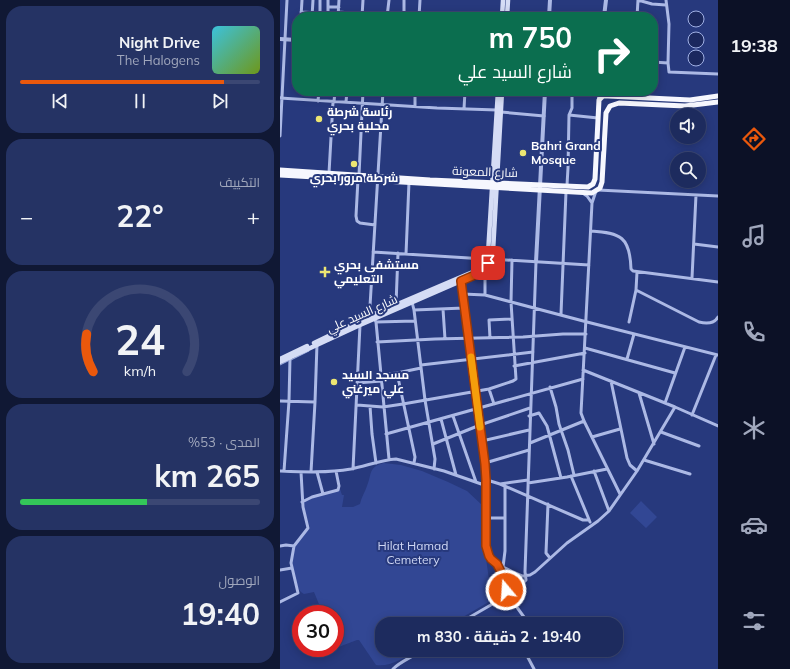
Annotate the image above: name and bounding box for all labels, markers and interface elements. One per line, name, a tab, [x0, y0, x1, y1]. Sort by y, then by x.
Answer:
text: 750 m	[489, 20, 572, 55]
icon: right	[586, 28, 638, 80]
text: Night Drive	[119, 33, 200, 52]
text: 19:38	[730, 34, 778, 57]
text: The Halogens	[117, 52, 200, 68]
text: شارع السيد علي	[458, 60, 572, 83]
icon: previous	[49, 90, 71, 112]
icon: pause	[129, 90, 151, 112]
icon: next	[209, 90, 231, 112]
place label: رئاسة شرطة محلية بحري	[327, 104, 392, 136]
map controls	[670, 108, 706, 188]
button: sound	[670, 108, 706, 144]
marker: رئاسة شرطة محلية بحري	[314, 114, 324, 124]
icon: directions	[740, 125, 768, 153]
place label: Bahri Grand Mosque	[531, 138, 601, 167]
marker: Bahri Grand Mosque	[518, 148, 528, 158]
button: search	[670, 152, 706, 188]
marker: شرطة مرور بحري	[349, 159, 359, 169]
street label: شارع المعونة	[452, 163, 518, 181]
place label: شرطة مرور بحري	[310, 170, 398, 188]
text: التكييف	[219, 174, 260, 190]
text: 22°	[116, 197, 164, 235]
text: −	[20, 203, 33, 231]
text: +	[247, 203, 260, 231]
icon: music	[740, 222, 768, 250]
pin	[471, 246, 505, 280]
icon: arrive	[477, 252, 499, 274]
place label: مستشفى بحري التعليمي	[334, 257, 419, 289]
marker: مستشفى بحري التعليمي	[319, 266, 331, 278]
street label: شارع السيد علي	[324, 291, 401, 339]
text: 24	[115, 313, 165, 365]
icon: phone	[740, 318, 768, 346]
text: km/h	[124, 362, 156, 380]
place label: مسجد السيد علي ميرغني	[342, 367, 409, 399]
marker: مسجد السيد علي ميرغني	[329, 377, 339, 387]
icon: climate	[740, 414, 768, 442]
text: المدى · 53%	[188, 434, 260, 450]
text: 265 km	[154, 457, 260, 495]
icon: car	[740, 511, 768, 539]
park label: Hilat Hamad Cemetery	[378, 538, 448, 567]
position arrow	[485, 569, 527, 611]
text: الوصول	[219, 572, 260, 588]
text: 19:40	[181, 595, 260, 633]
speed limit sign: 30	[292, 605, 344, 657]
icon: filters	[740, 607, 768, 635]
text: 19:40 · 2 دقيقة · 830 m	[417, 627, 581, 646]

